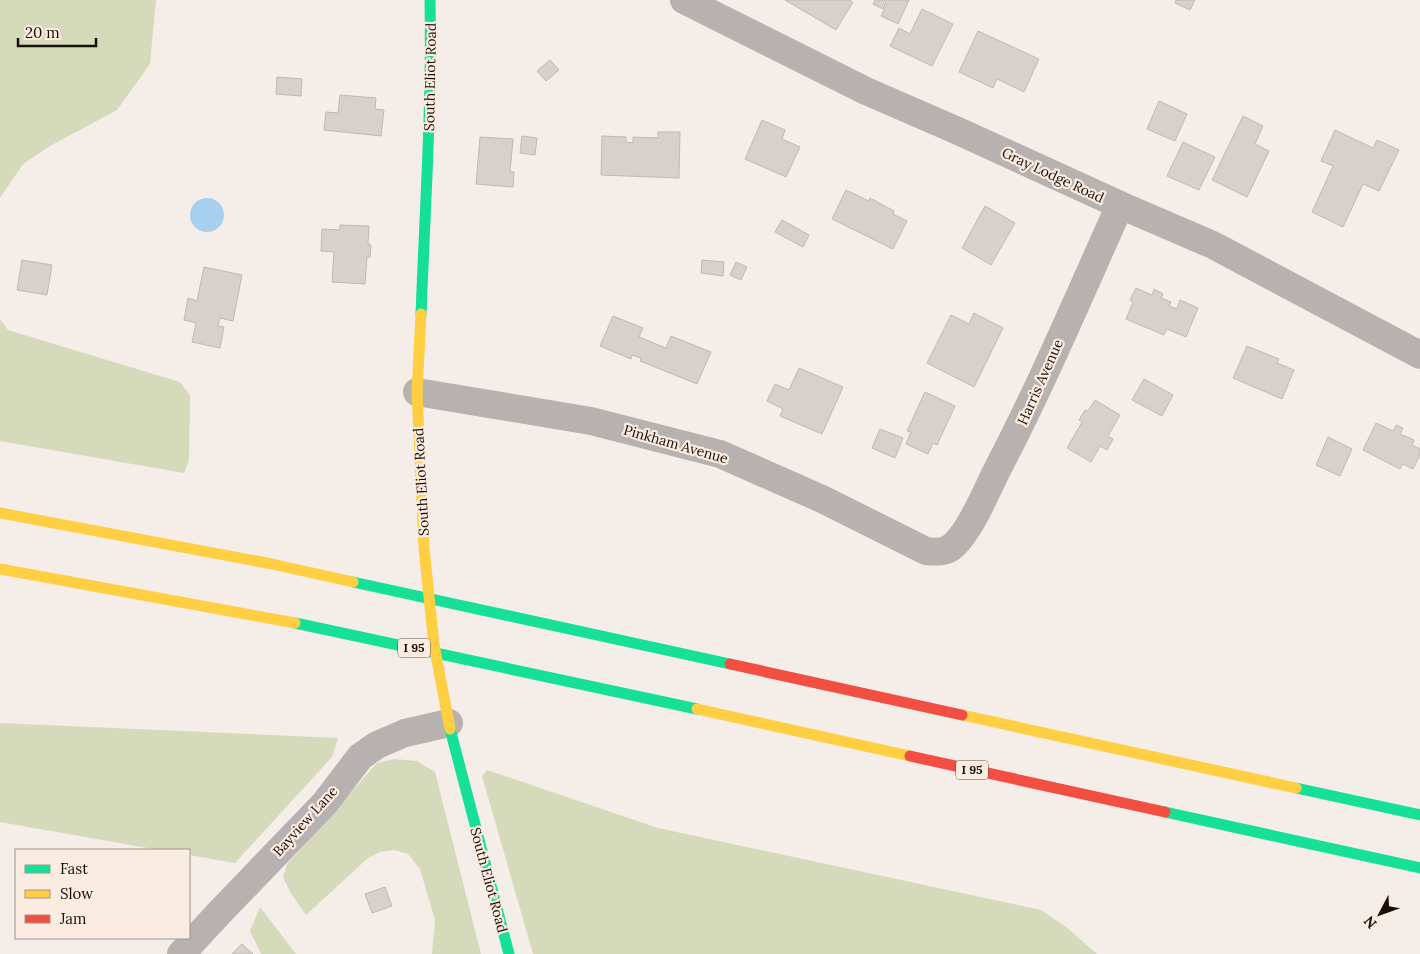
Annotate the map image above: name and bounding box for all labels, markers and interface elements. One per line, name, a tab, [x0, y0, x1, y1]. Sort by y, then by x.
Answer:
scale bar	[18, 15, 95, 47]
text: 20 m	[25, 23, 60, 42]
street label: South Eliot Road	[420, 23, 440, 131]
street label: Gray Lodge Road	[999, 143, 1107, 207]
street label: Harris Avenue	[1013, 336, 1067, 428]
street label: Pinkham Avenue	[622, 420, 731, 468]
street label: South Eliot Road	[409, 428, 433, 536]
road number: I 95	[398, 638, 430, 658]
road number: I 95	[956, 760, 988, 780]
street label: Bayview Lane	[269, 782, 342, 860]
street label: South Eliot Road	[466, 825, 512, 935]
legend	[15, 849, 190, 939]
text: Fast	[60, 859, 88, 878]
text: Slow	[60, 884, 93, 903]
north arrow	[1355, 889, 1405, 939]
text: Jam	[59, 909, 87, 928]
text: N	[1360, 912, 1381, 933]

